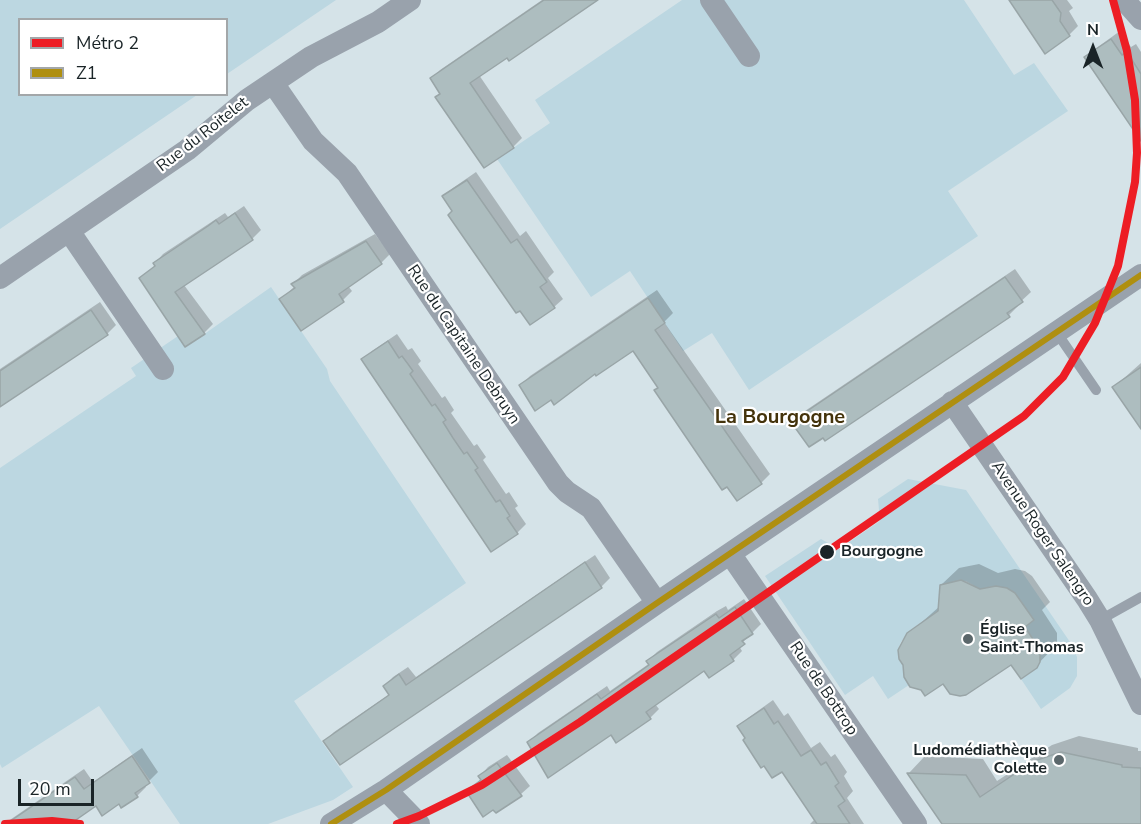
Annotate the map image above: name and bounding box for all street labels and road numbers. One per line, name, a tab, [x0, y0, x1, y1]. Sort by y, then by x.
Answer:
street label: Rue du Roitelet	[153, 93, 253, 177]
street label: Rue du Capitaine Debruyn	[402, 262, 524, 428]
street label: Avenue Roger Salengro	[986, 458, 1098, 610]
street label: Rue de Bottrop	[785, 639, 861, 739]

